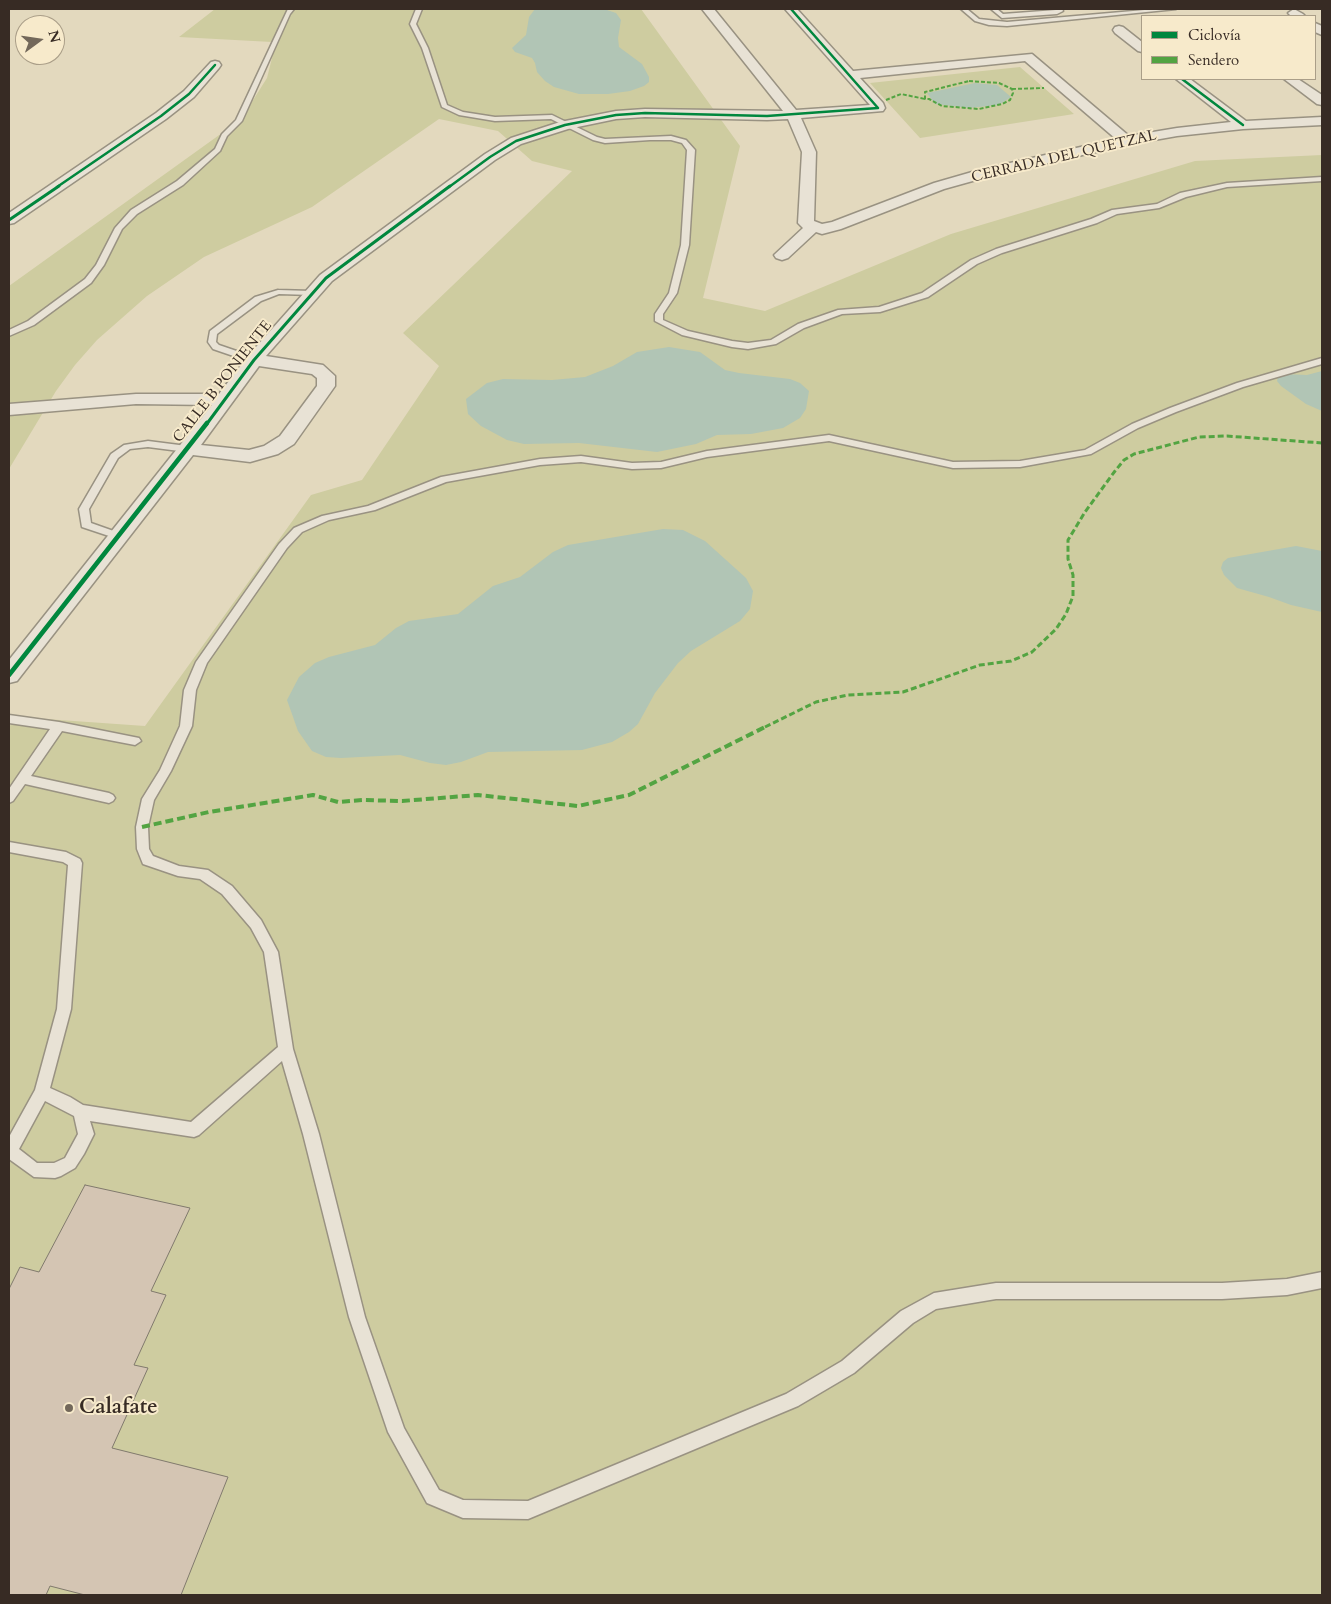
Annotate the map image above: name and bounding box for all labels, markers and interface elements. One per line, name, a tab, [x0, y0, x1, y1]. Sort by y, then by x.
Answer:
north arrow	[15, 15, 65, 65]
legend	[1141, 15, 1316, 80]
text: Ciclovía	[1188, 25, 1241, 45]
text: N	[43, 28, 65, 45]
text: Sendero	[1188, 50, 1239, 70]
street label: CERRADA DEL QUETZAL	[970, 127, 1158, 187]
street label: CALLE B PONIENTE	[170, 317, 276, 447]
place label: Calafate	[79, 1395, 158, 1421]
marker: Calafate	[63, 1402, 75, 1414]

